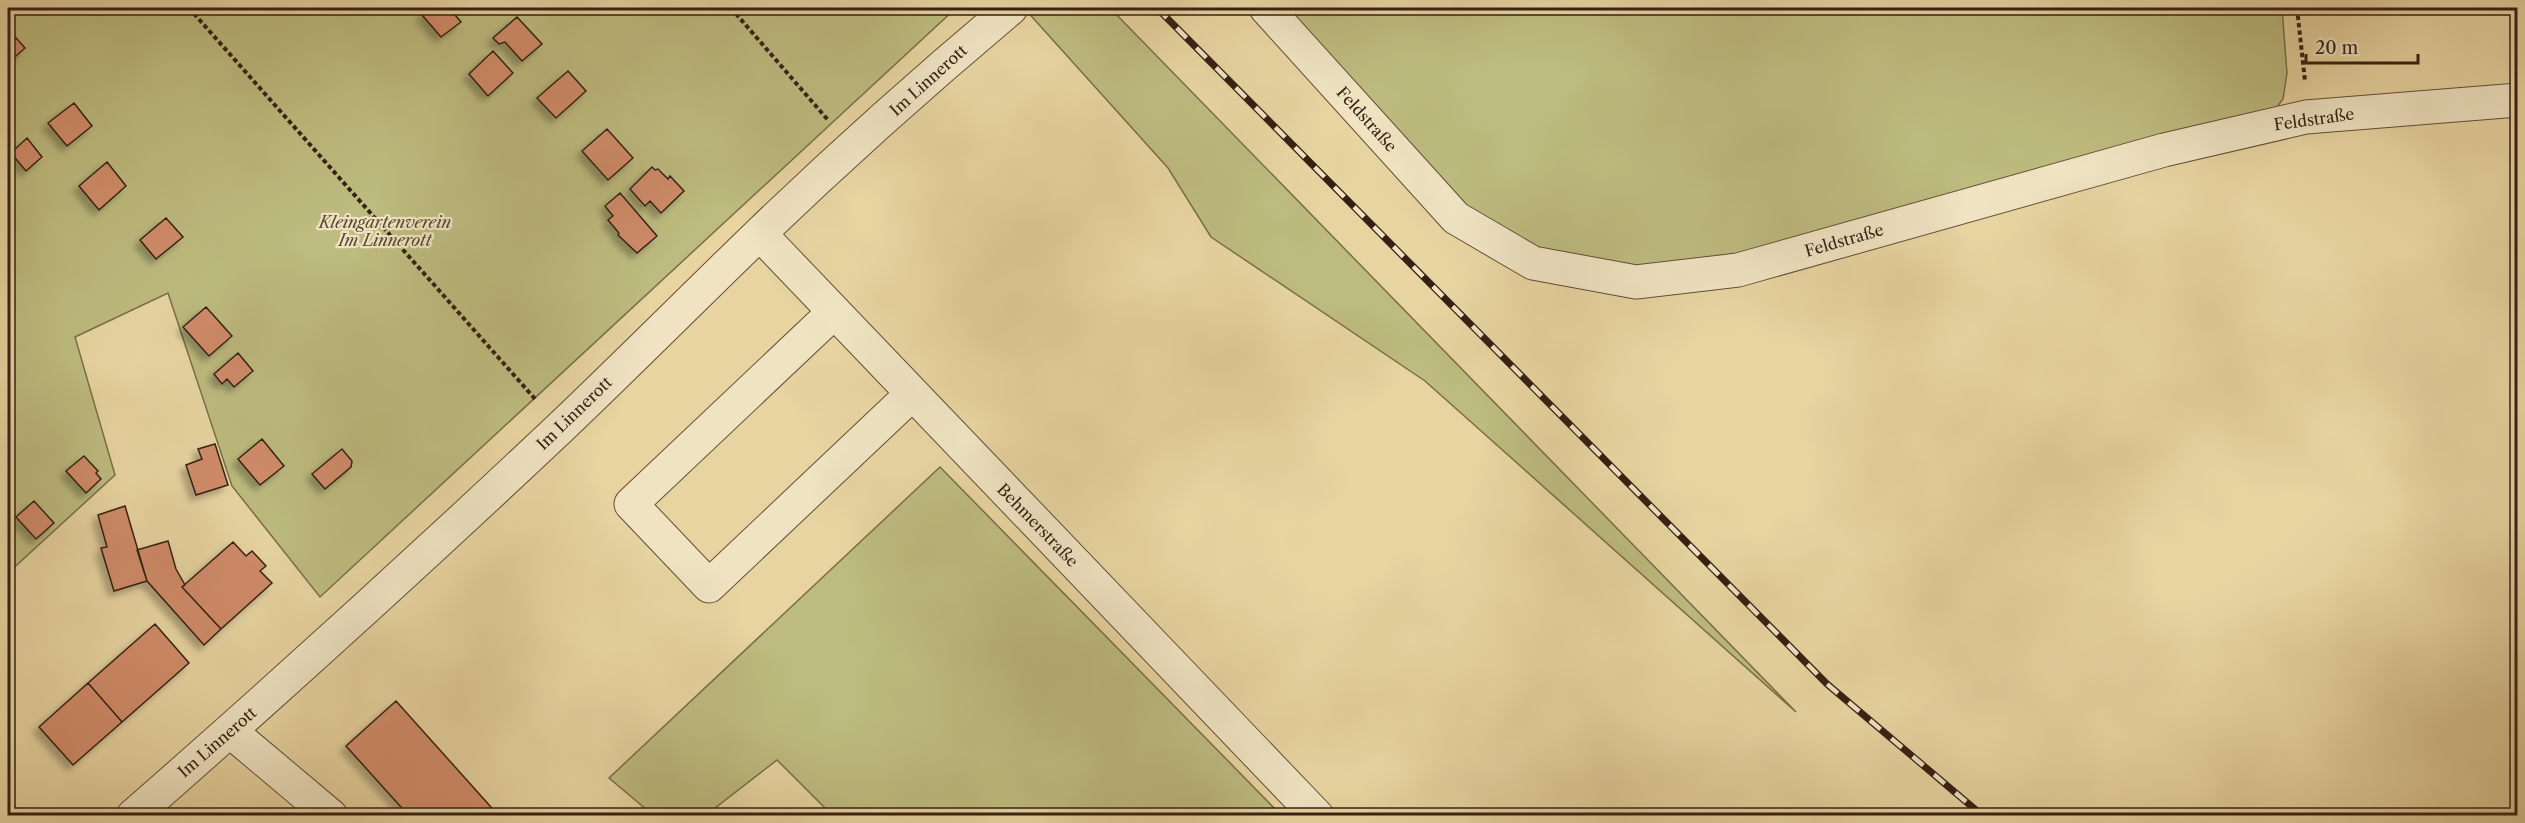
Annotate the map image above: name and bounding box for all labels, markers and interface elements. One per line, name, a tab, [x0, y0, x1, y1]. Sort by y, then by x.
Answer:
scale bar	[2306, 27, 2418, 65]
text: 20 m	[2315, 37, 2359, 59]
street label: Im Linnerott	[885, 40, 971, 120]
street label: Feldstraße	[1333, 82, 1402, 156]
street label: Feldstraße	[2273, 103, 2355, 135]
park label: Kleingartenverein Im Linnerott	[317, 212, 451, 250]
street label: Feldstraße	[1802, 219, 1886, 261]
street label: Im Linnerott	[532, 372, 616, 454]
street label: Behmerstraße	[993, 479, 1083, 571]
street label: Im Linnerott	[174, 702, 260, 781]

